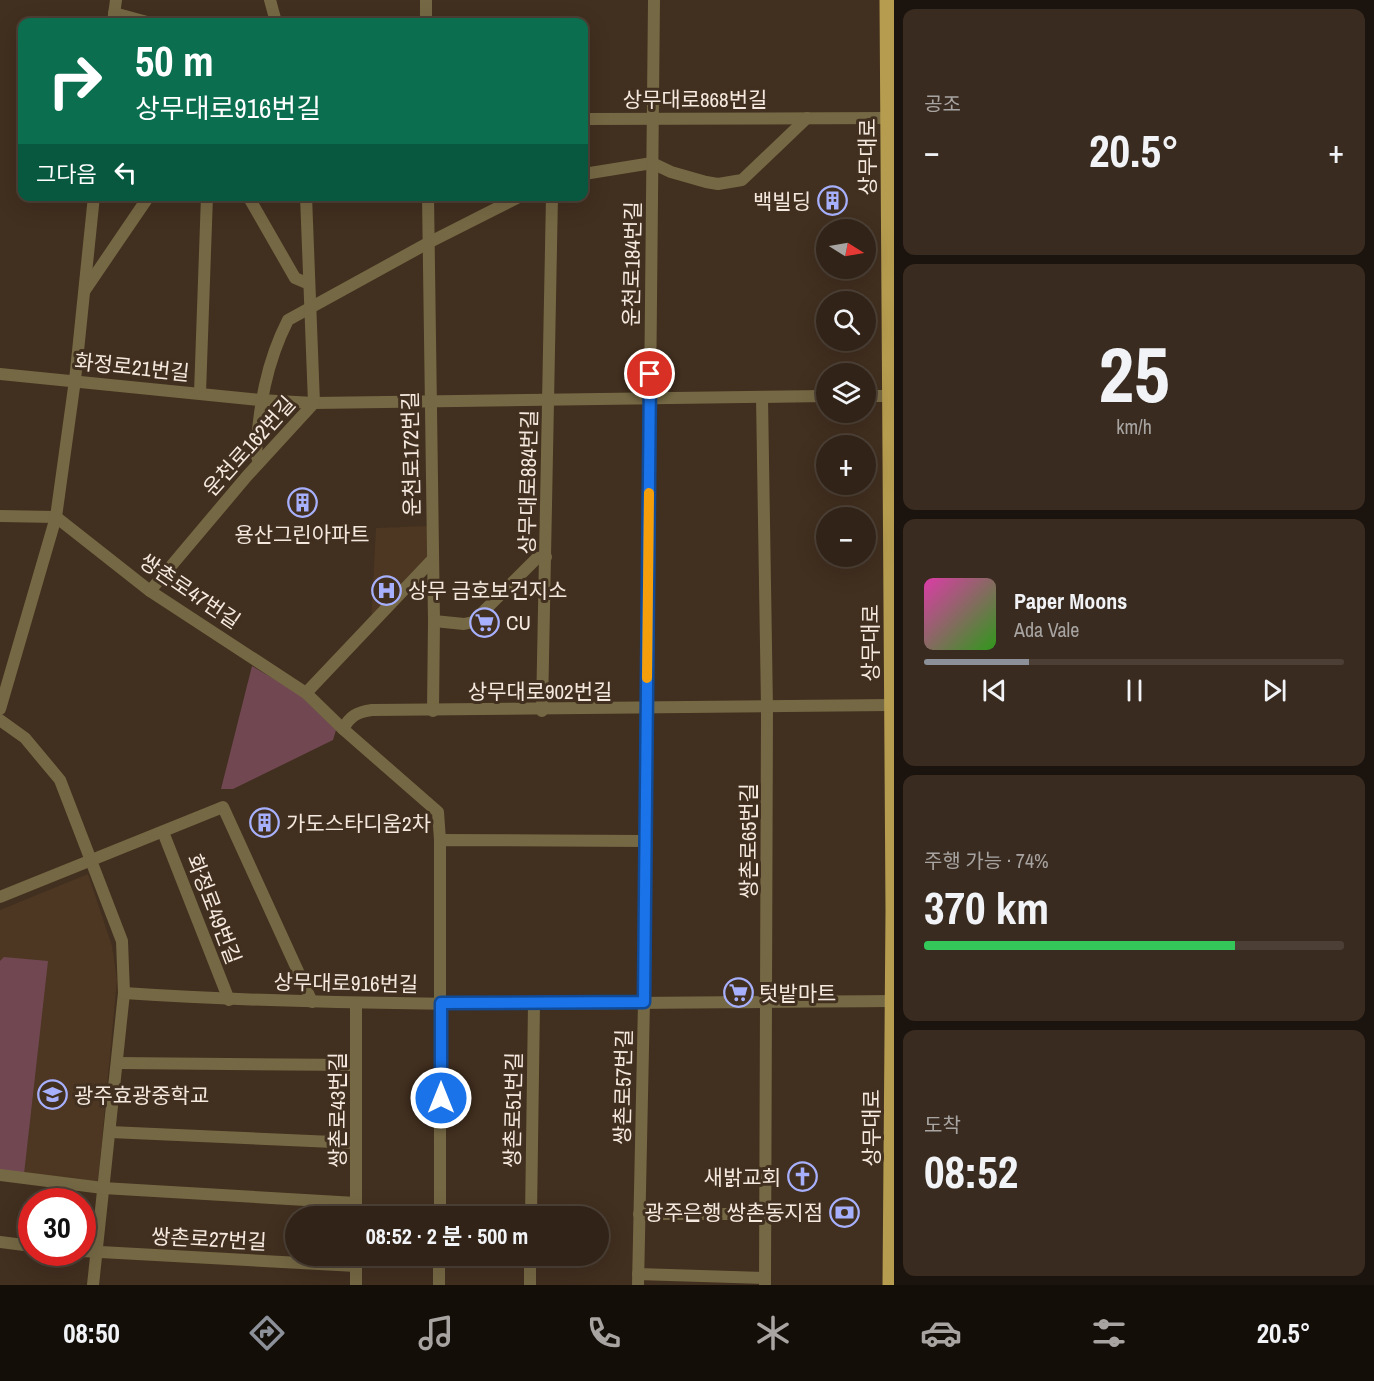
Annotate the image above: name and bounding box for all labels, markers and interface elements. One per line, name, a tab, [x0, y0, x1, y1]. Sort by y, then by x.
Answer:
text: 50 m	[135, 33, 214, 89]
icon: right	[36, 42, 114, 120]
street label: 상무대로868번길	[623, 85, 767, 114]
text: 상무대로916번길	[135, 90, 321, 126]
text: 공조	[924, 90, 961, 117]
street label: 상무대로	[853, 118, 882, 196]
text: 20.5°	[1089, 120, 1179, 181]
text: −	[924, 129, 940, 173]
text: +	[1328, 129, 1344, 173]
icon: left	[109, 156, 142, 189]
text: 그다음	[36, 159, 97, 189]
building icon: 백빌딩	[816, 185, 848, 217]
place label: 백빌딩	[753, 187, 811, 216]
street label: 운천로184번길	[616, 201, 648, 327]
north arrow	[816, 219, 876, 279]
map controls	[816, 219, 876, 567]
button: search	[816, 291, 876, 351]
text: 25	[1098, 321, 1170, 426]
street label: 화정로21번길	[73, 347, 191, 387]
pin	[624, 348, 675, 399]
icon: arrive	[633, 357, 666, 390]
button: layers	[816, 363, 876, 423]
street label: 운천로162번길	[196, 390, 302, 502]
street label: 운천로172번길	[395, 391, 427, 517]
street label: 상무대로884번길	[512, 409, 544, 555]
text: km/h	[1116, 413, 1152, 440]
button: +	[816, 435, 876, 495]
building icon: 용산그린아파트	[286, 487, 318, 519]
button: −	[816, 507, 876, 567]
place label: 용산그린아파트	[234, 520, 370, 549]
street label: 쌍촌로47번길	[134, 547, 246, 635]
hospital icon: 상무 금호보건지소	[371, 574, 403, 606]
place label: 상무 금호보건지소	[408, 576, 567, 605]
text: Paper Moons	[1014, 586, 1127, 616]
street label: 상무대로	[856, 604, 885, 682]
supermarket icon: CU	[469, 606, 501, 638]
place label: CU	[506, 608, 531, 637]
text: Ada Vale	[1014, 616, 1079, 643]
icon: previous	[978, 674, 1011, 707]
icon: pause	[1118, 674, 1151, 707]
icon: next	[1258, 674, 1291, 707]
street label: 상무대로902번길	[468, 677, 612, 706]
street label: 쌍촌로65번길	[734, 783, 763, 899]
building icon: 가도스타디움2차	[249, 807, 281, 839]
place label: 가도스타디움2차	[286, 809, 431, 838]
text: 주행 가능 · 74%	[924, 847, 1049, 874]
street label: 화정로49번길	[180, 850, 248, 968]
text: 370 km	[924, 877, 1049, 938]
street label: 상무대로916번길	[273, 967, 419, 999]
supermarket icon: 텃밭마트	[722, 977, 754, 1009]
place label: 텃밭마트	[759, 979, 836, 1008]
street label: 쌍촌로57번길	[607, 1029, 639, 1145]
street label: 쌍촌로43번길	[323, 1052, 352, 1168]
street label: 쌍촌로51번길	[497, 1052, 529, 1168]
position arrow	[409, 1066, 473, 1130]
school or university icon: 광주효광중학교	[37, 1079, 69, 1111]
place label: 광주효광중학교	[74, 1081, 209, 1110]
street label: 상무대로	[857, 1089, 886, 1167]
text: 도착	[924, 1111, 961, 1138]
text: 08:52	[924, 1141, 1018, 1202]
church icon: 새밝교회	[786, 1161, 818, 1193]
place label: 새밝교회	[704, 1163, 781, 1192]
speed limit sign: 30	[18, 1188, 96, 1266]
bank icon: 광주은행 쌍촌동지점	[828, 1196, 860, 1228]
place label: 광주은행 쌍촌동지점	[644, 1198, 823, 1227]
street label: 쌍촌로27번길	[150, 1221, 268, 1257]
text: 08:52 · 2 분 · 500 m	[366, 1221, 528, 1251]
icon: directions	[246, 1312, 288, 1354]
icon: music	[415, 1312, 457, 1354]
icon: phone	[583, 1312, 625, 1354]
icon: climate	[752, 1312, 794, 1354]
icon: car	[920, 1312, 962, 1354]
icon: filters	[1088, 1312, 1130, 1354]
text: 08:50	[63, 1315, 120, 1351]
text: 20.5°	[1257, 1315, 1311, 1351]

